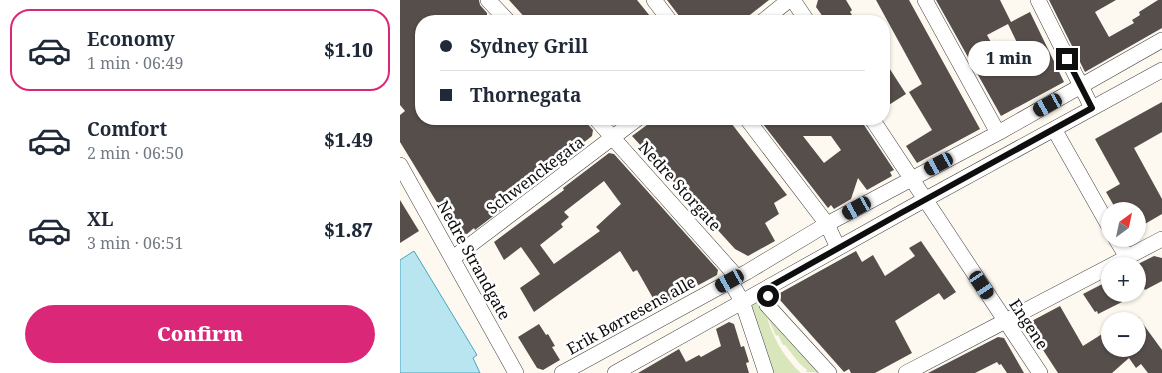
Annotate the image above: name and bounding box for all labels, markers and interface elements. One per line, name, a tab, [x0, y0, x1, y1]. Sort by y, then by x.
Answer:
text: Economy	[87, 26, 175, 52]
icon: car	[27, 28, 72, 73]
text: Sydney Grill	[470, 33, 588, 59]
text: $1.10	[324, 37, 373, 63]
callout: 1 min	[967, 42, 1050, 76]
text: 1 min	[986, 47, 1032, 69]
route end	[1056, 48, 1078, 70]
text: 1 min · 06:49	[87, 52, 183, 74]
text: Thornegata	[470, 82, 581, 108]
car	[1031, 91, 1064, 119]
text: Comfort	[87, 116, 167, 142]
icon: car	[27, 118, 72, 163]
text: $1.49	[324, 127, 373, 153]
street label: Schwenckegata	[482, 131, 588, 219]
street label: Nedre Storgate	[634, 136, 726, 236]
text: 2 min · 06:50	[87, 142, 183, 164]
car	[922, 150, 955, 178]
car	[840, 194, 873, 222]
street label: Nedre Strandgate	[432, 196, 516, 324]
north arrow	[1101, 202, 1146, 248]
map controls	[1101, 202, 1146, 357]
text: XL	[87, 206, 113, 232]
icon: car	[27, 208, 72, 253]
text: $1.87	[324, 217, 373, 243]
text: 3 min · 06:51	[87, 232, 183, 254]
button: +	[1101, 257, 1146, 302]
car	[713, 267, 746, 295]
car	[967, 268, 996, 302]
street label: Erik Børresens alle	[563, 270, 699, 360]
route start	[757, 285, 779, 307]
street label: Engene	[1004, 294, 1054, 354]
button: Confirm	[25, 305, 375, 363]
button: −	[1101, 312, 1146, 357]

